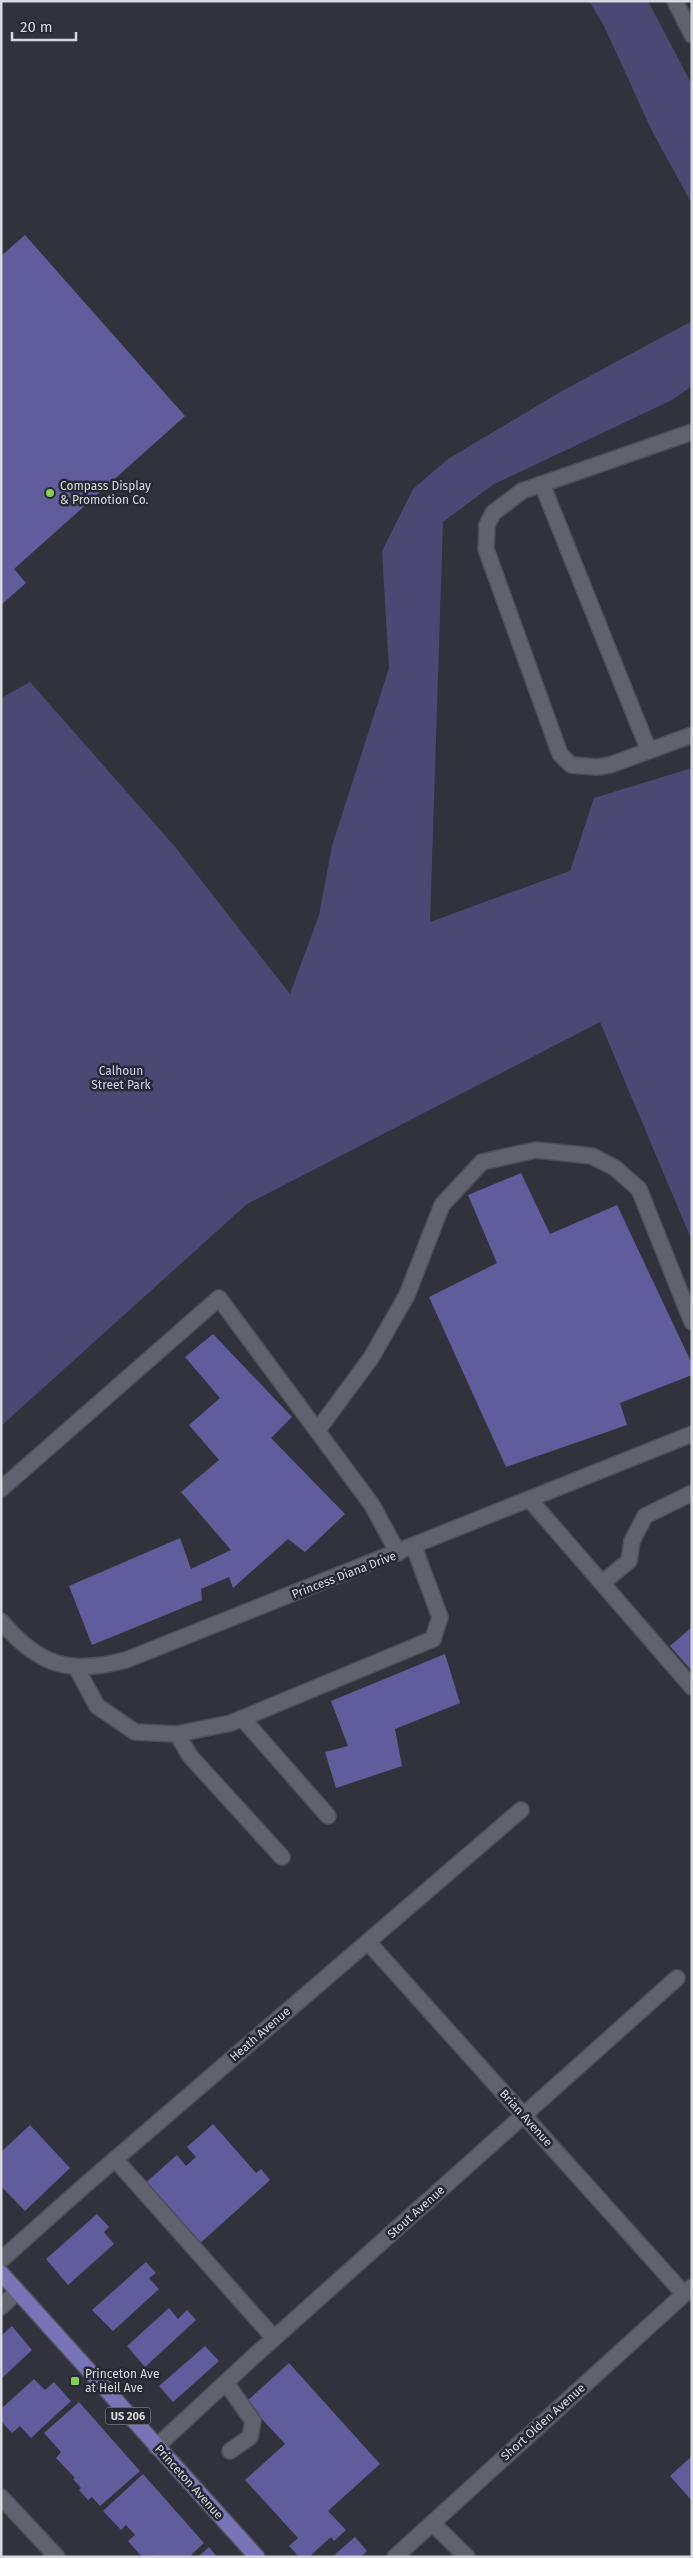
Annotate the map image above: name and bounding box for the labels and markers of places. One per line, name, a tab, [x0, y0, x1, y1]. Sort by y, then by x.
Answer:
place label: Compass Display & Promotion Co.	[60, 479, 151, 507]
marker: Compass Display & Promotion Co.	[44, 487, 56, 499]
place label: Princeton Ave at Heil Ave	[85, 2367, 159, 2395]
marker: Princeton Ave at Heil Ave	[69, 2375, 81, 2387]

